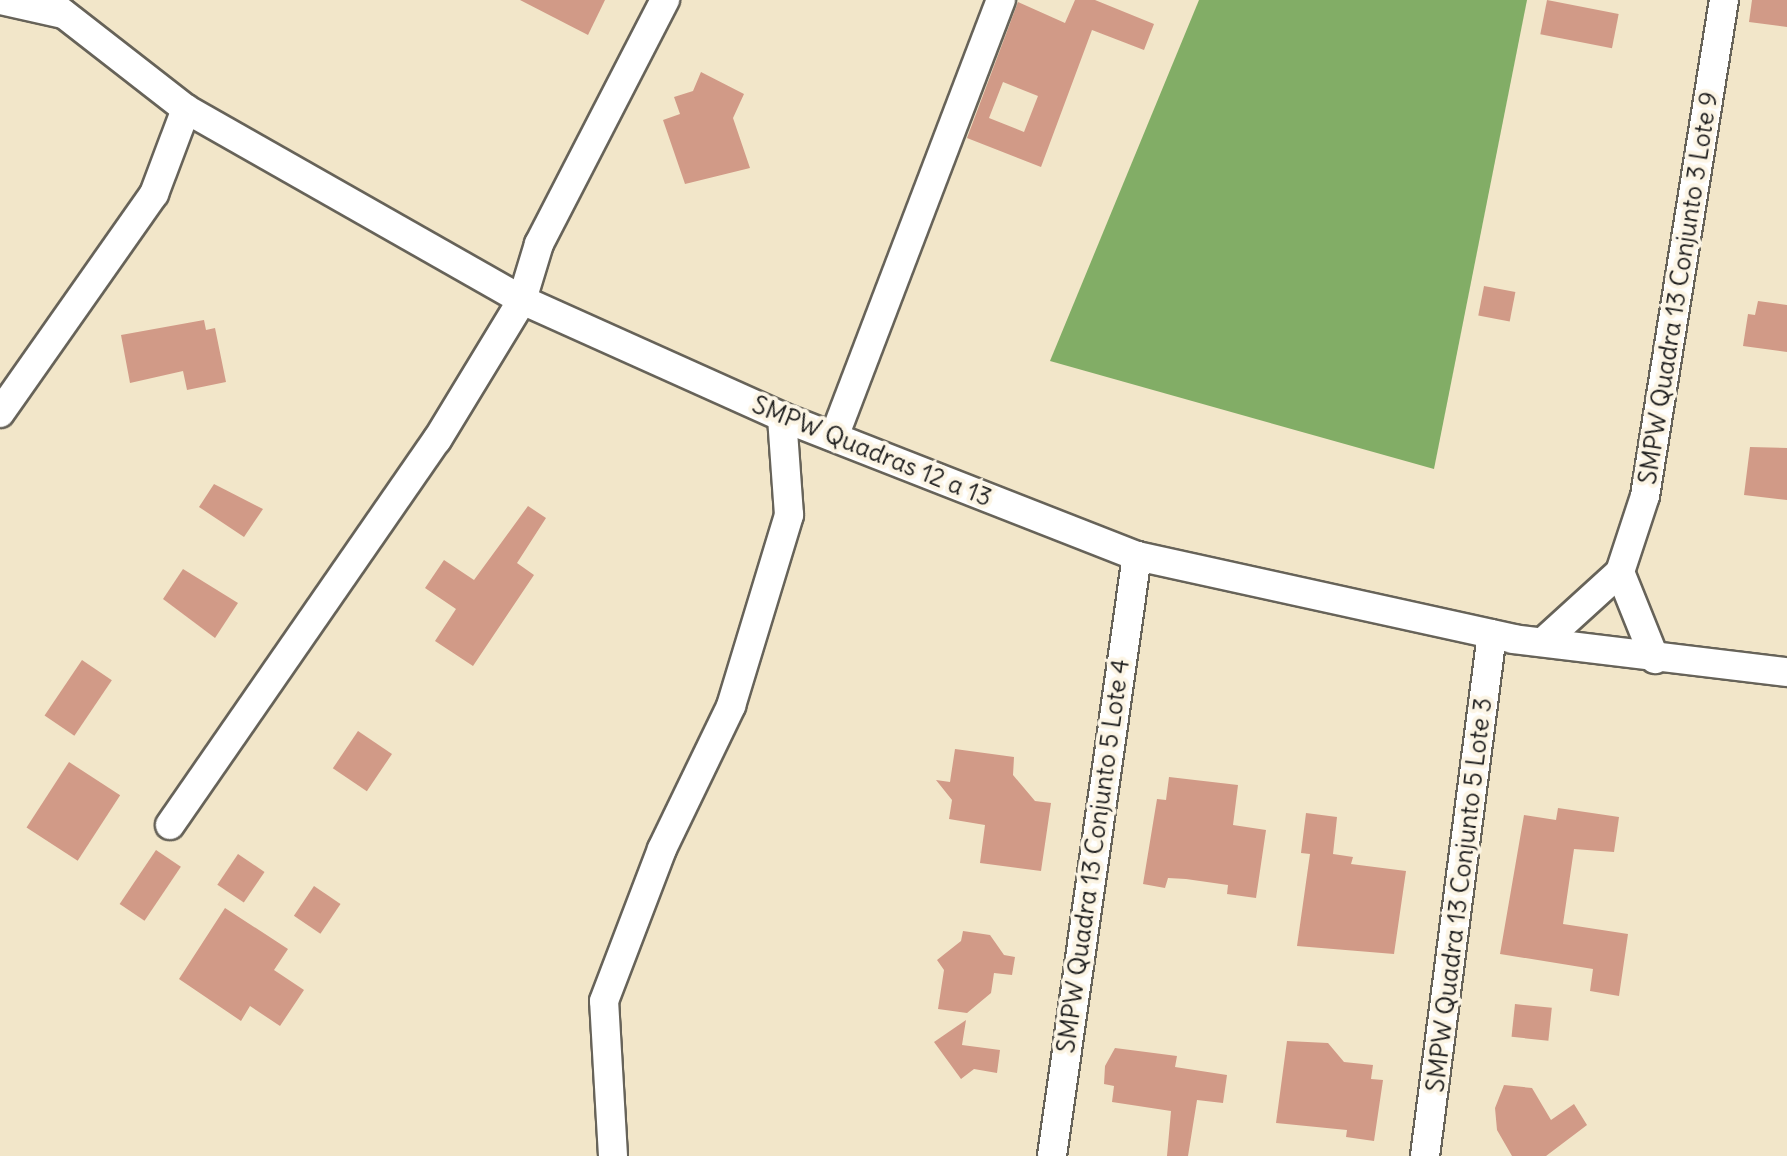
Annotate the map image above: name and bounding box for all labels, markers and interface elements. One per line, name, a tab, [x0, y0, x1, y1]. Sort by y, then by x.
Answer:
street label: SMPW Quadra 13 Conjunto 3 Lote 9	[1632, 89, 1724, 487]
street label: SMPW Quadras 12 a 13	[748, 389, 996, 513]
street label: SMPW Quadra 13 Conjunto 5 Lote 4	[1050, 657, 1136, 1055]
street label: SMPW Quadra 13 Conjunto 5 Lote 3	[1420, 696, 1498, 1094]

